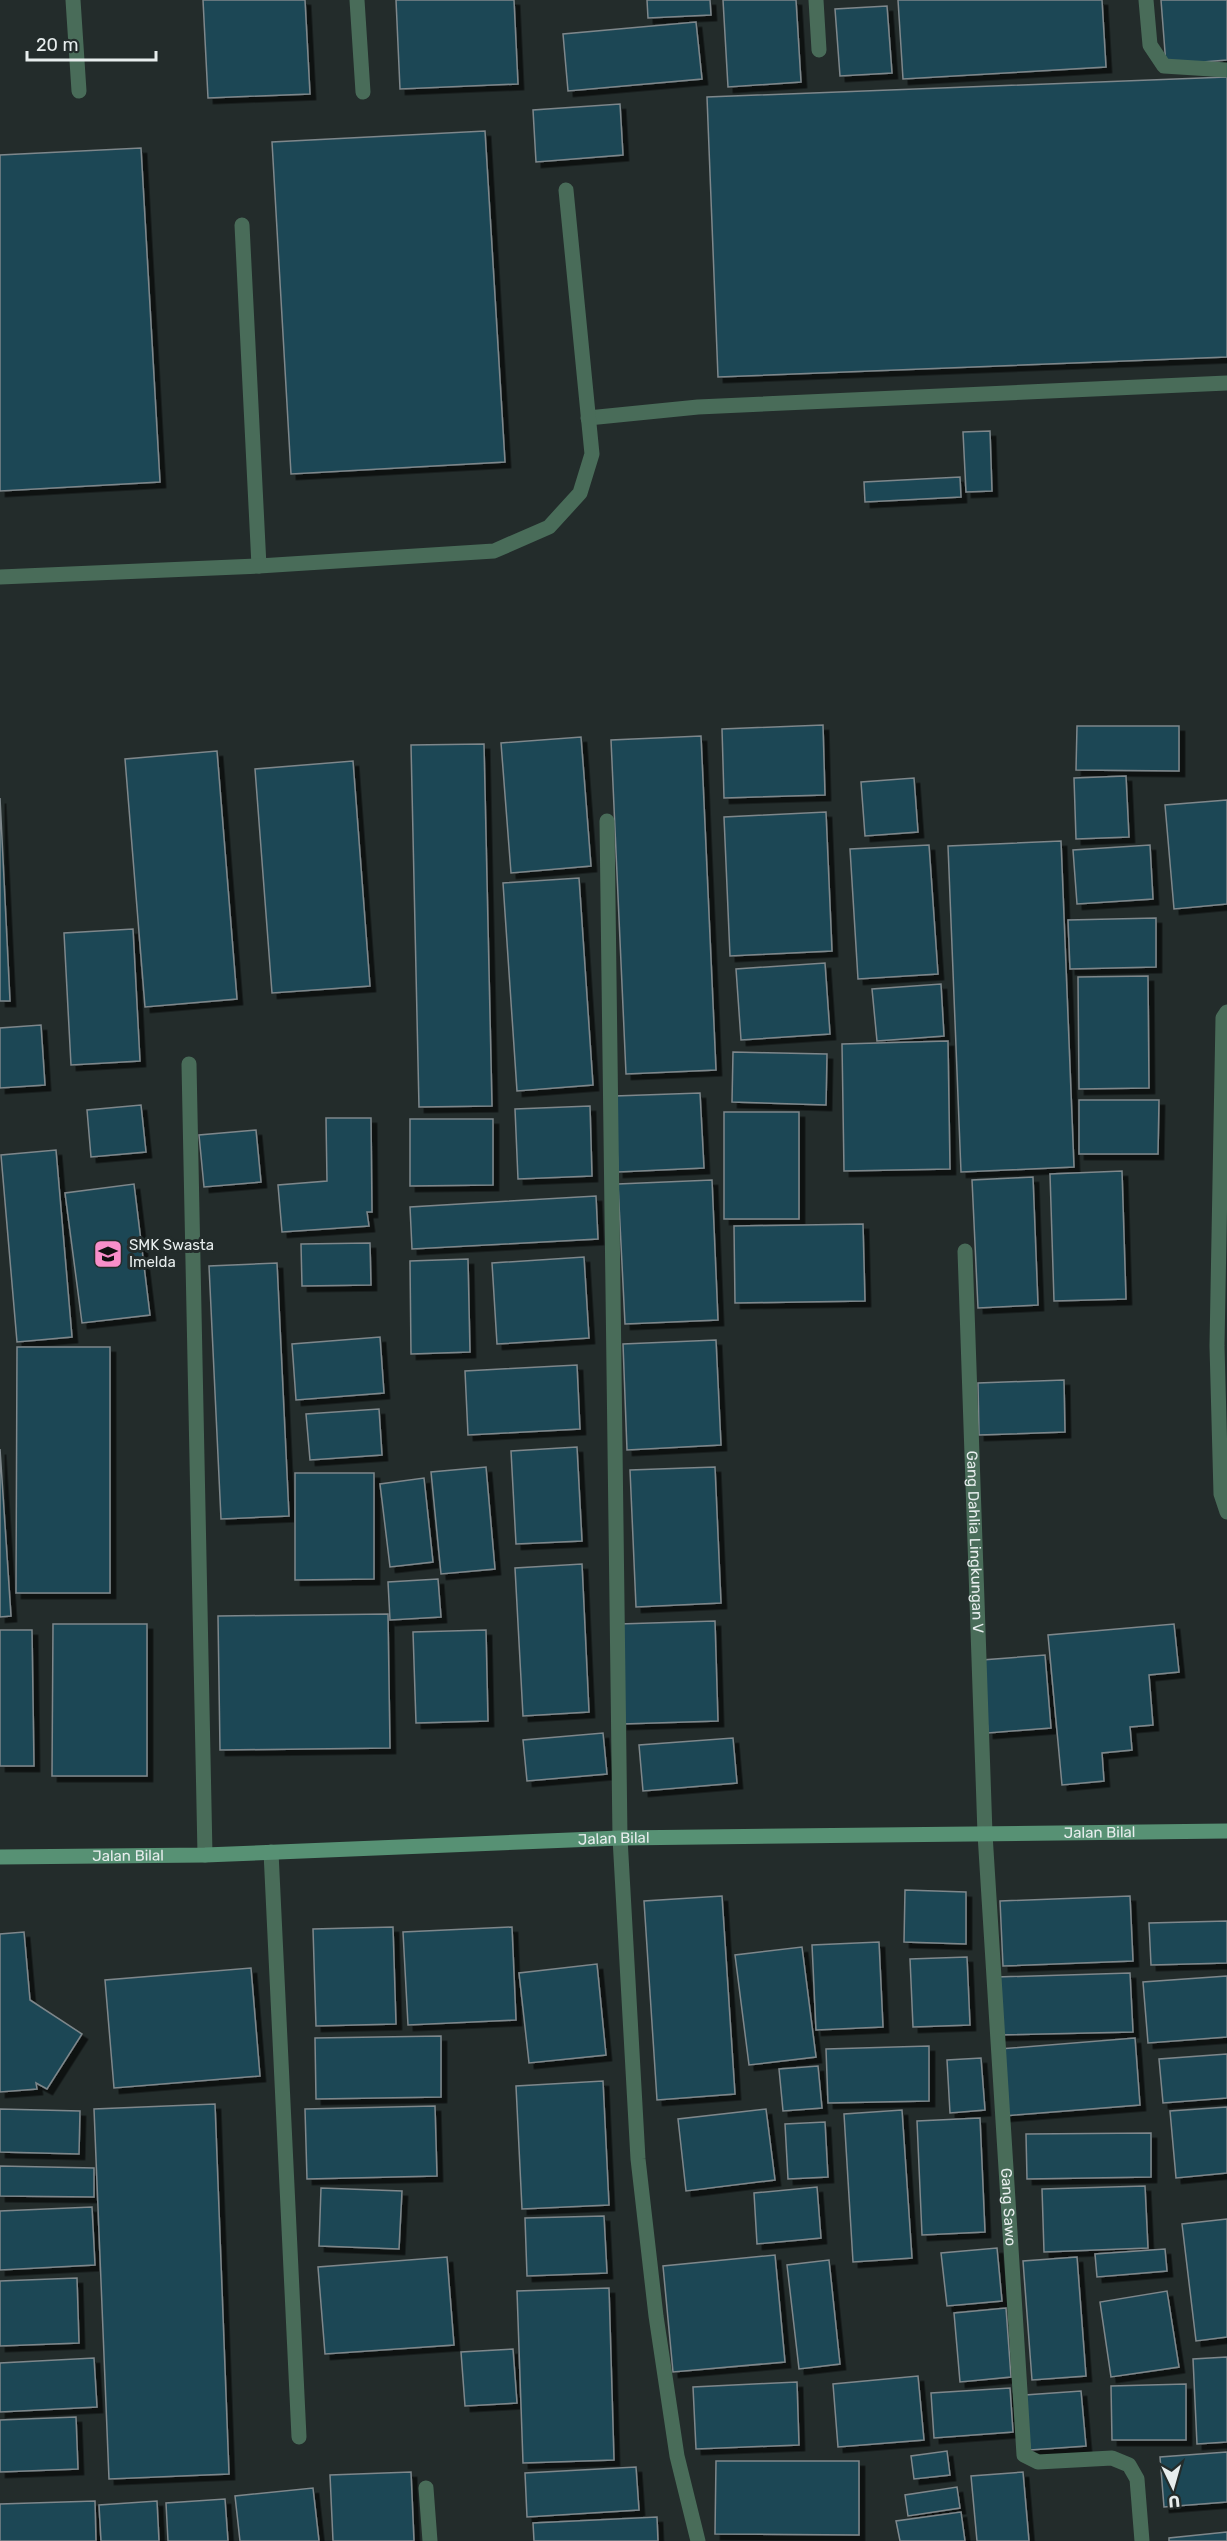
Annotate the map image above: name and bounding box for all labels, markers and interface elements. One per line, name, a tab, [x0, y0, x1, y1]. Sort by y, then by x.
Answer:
scale bar	[27, 24, 156, 62]
text: 20 m	[36, 34, 78, 56]
place label: SMK Swasta Imelda	[129, 1236, 214, 1271]
school or university icon: SMK Swasta Imelda	[92, 1238, 124, 1270]
street label: Gang Dahlia Lingkungan V	[963, 1450, 987, 1634]
street label: Jalan Bilal	[1064, 1823, 1136, 1842]
street label: Jalan Bilal	[577, 1829, 650, 1849]
street label: Jalan Bilal	[92, 1846, 164, 1865]
street label: Gang Sawo	[997, 2167, 1020, 2247]
north arrow	[1143, 2457, 1203, 2517]
text: U	[1168, 2491, 1181, 2511]

